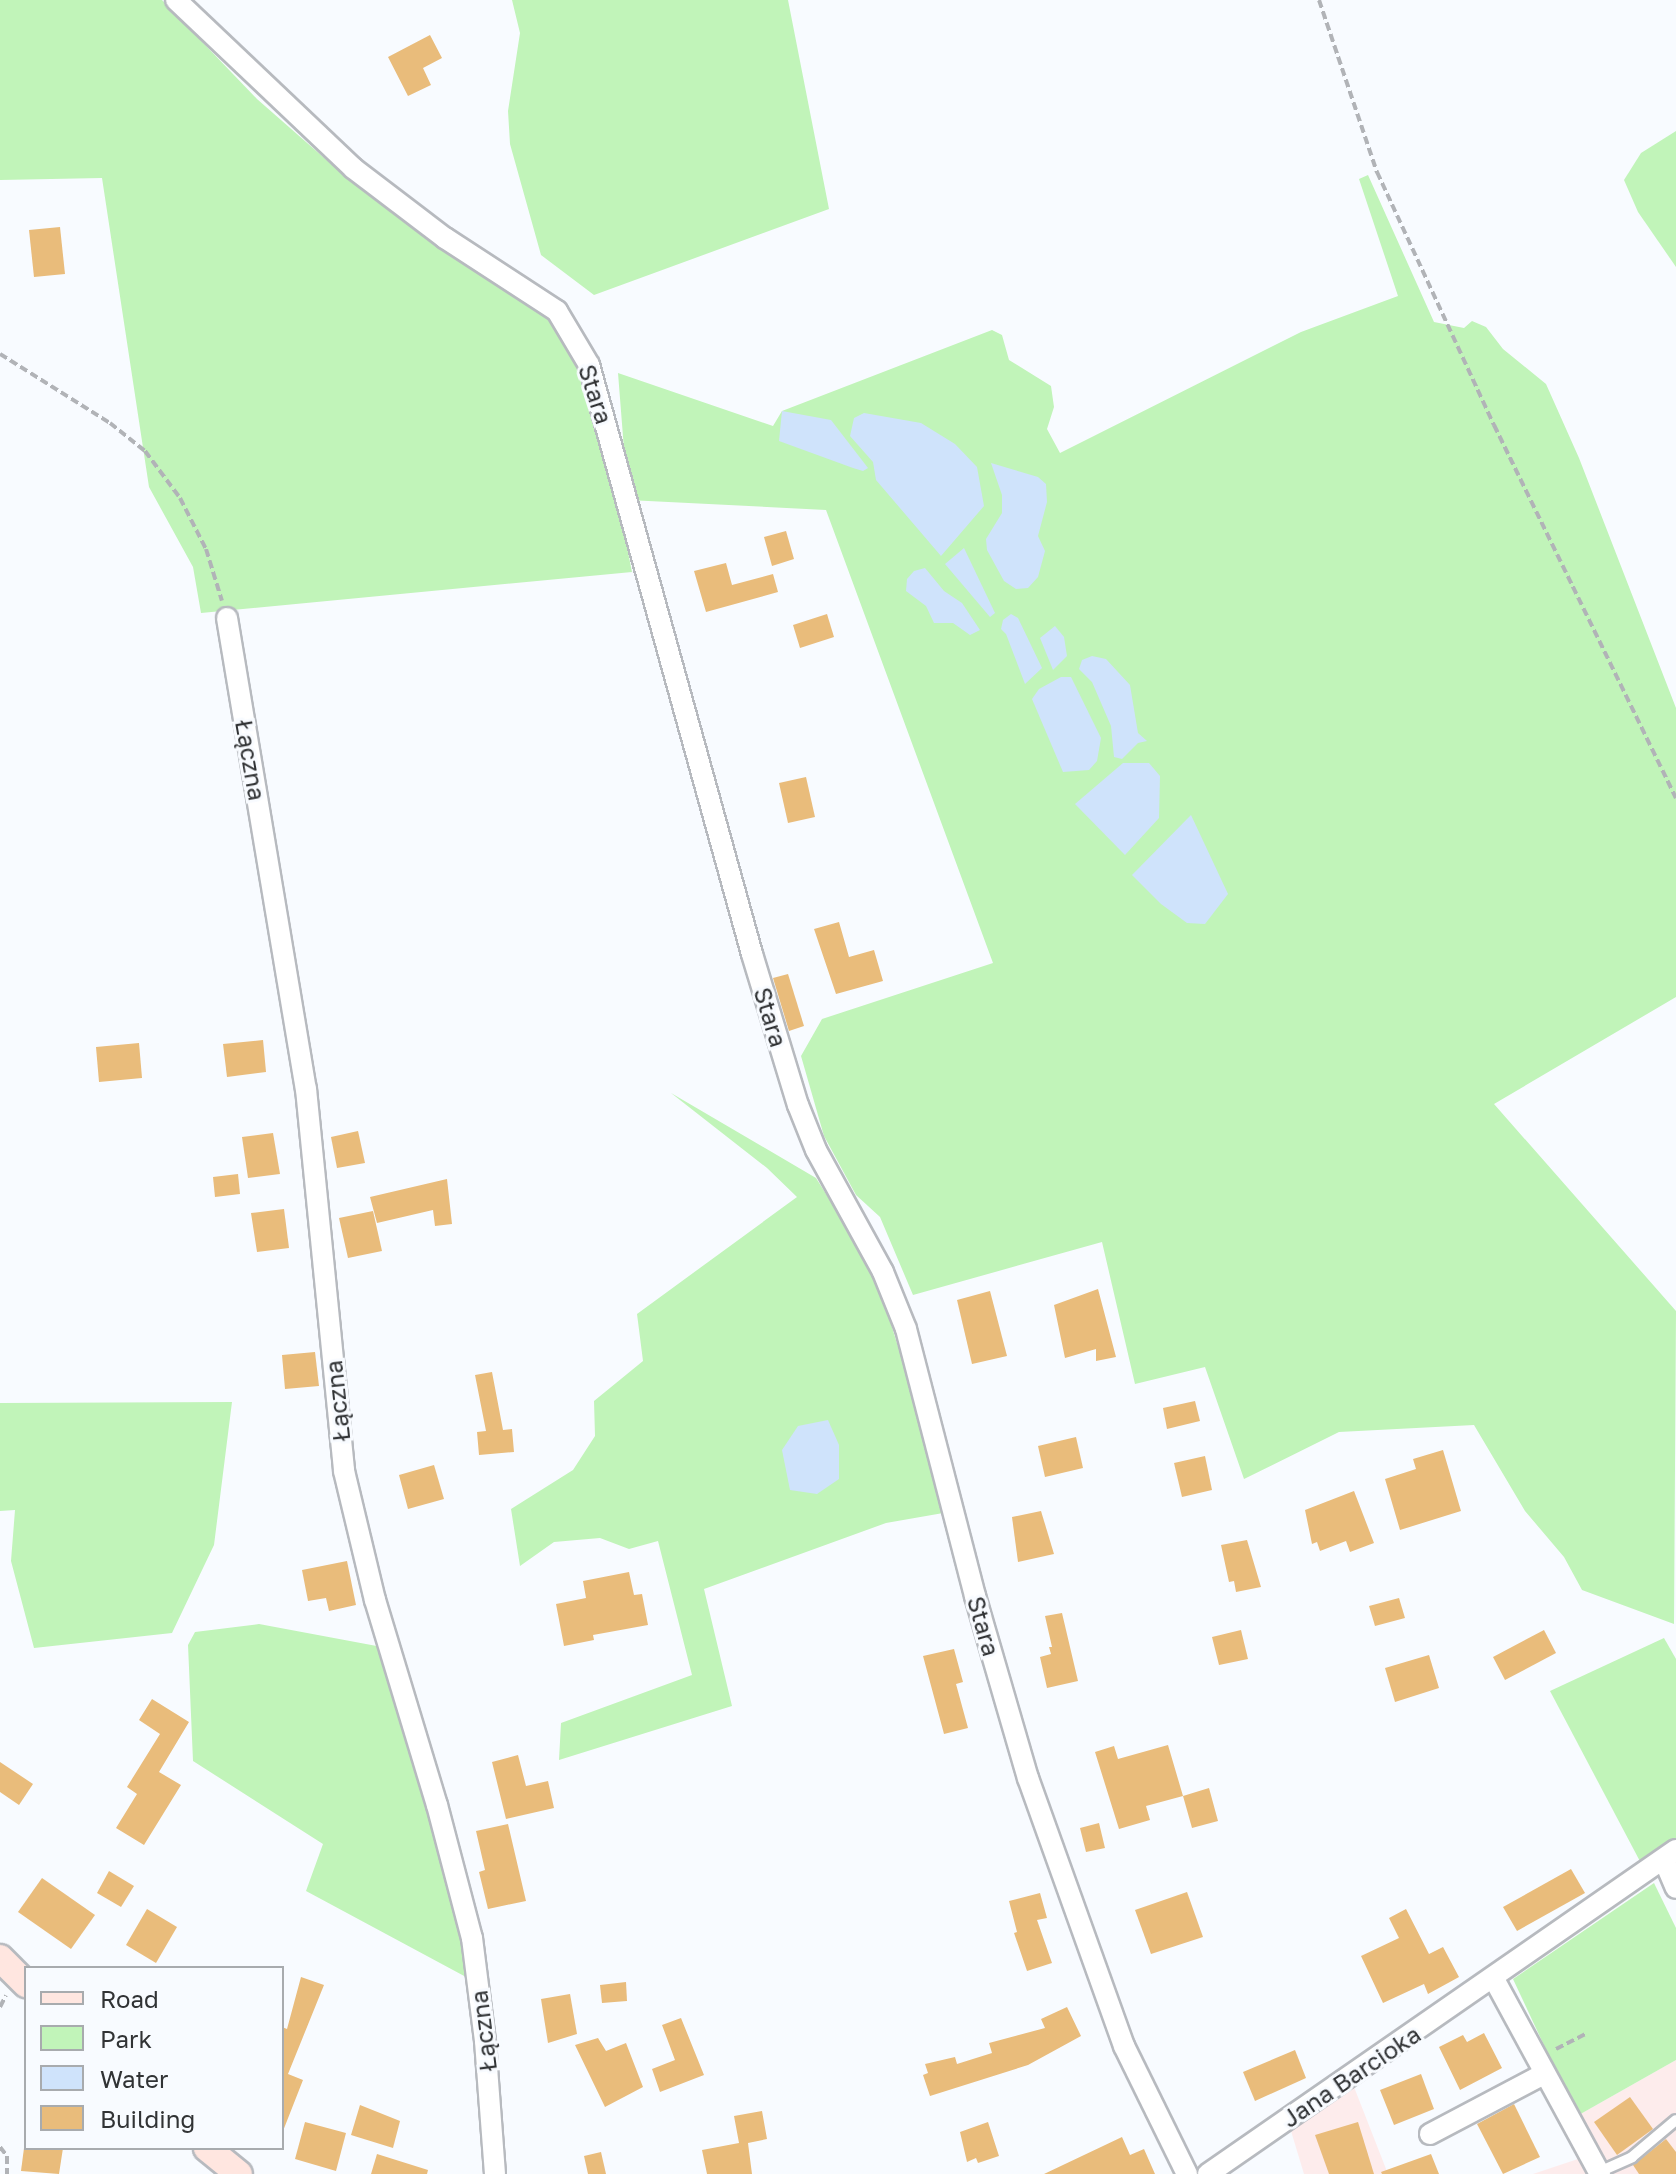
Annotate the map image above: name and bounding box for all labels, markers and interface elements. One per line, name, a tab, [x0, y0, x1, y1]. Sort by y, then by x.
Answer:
street label: Stara	[573, 361, 619, 427]
street label: Łączna	[230, 717, 272, 803]
street label: Stara	[748, 984, 794, 1050]
street label: Łączna	[318, 1359, 356, 1443]
street label: Stara	[962, 1593, 1006, 1659]
legend	[24, 1966, 284, 2150]
text: Road	[100, 1984, 159, 2013]
street label: Łączna	[464, 1989, 502, 2073]
street label: Jana Barcioka	[1276, 2019, 1426, 2133]
text: Park	[100, 2024, 152, 2053]
text: Water	[100, 2064, 168, 2093]
text: Building	[100, 2104, 195, 2133]

